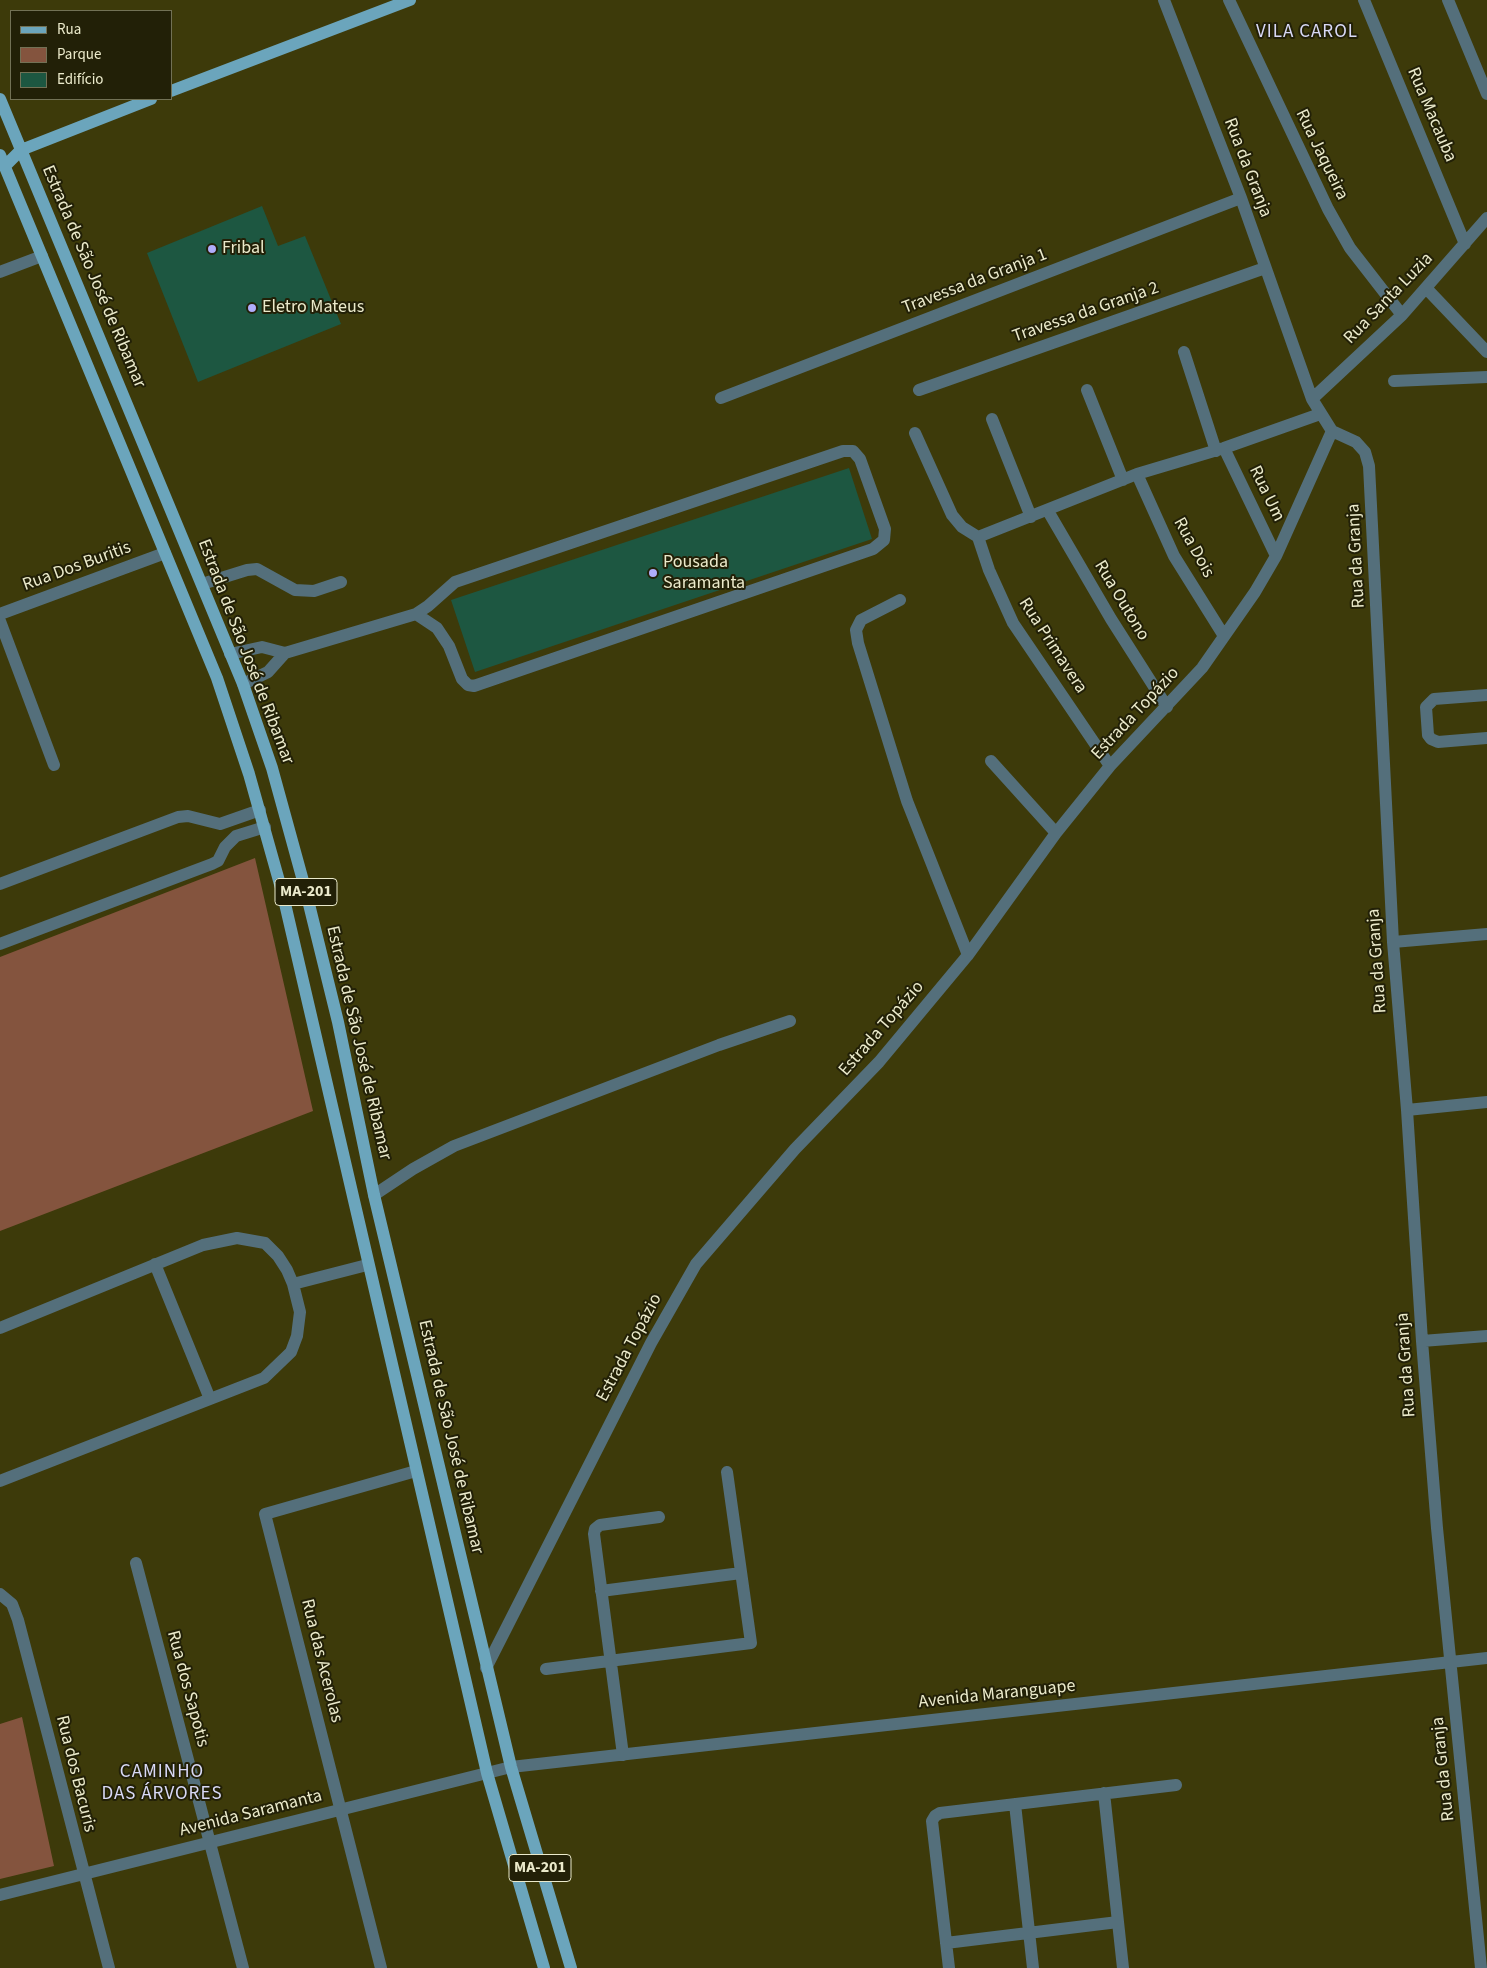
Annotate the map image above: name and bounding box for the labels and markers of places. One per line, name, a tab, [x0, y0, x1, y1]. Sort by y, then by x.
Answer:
place label: Fribal	[222, 238, 265, 260]
marker: Fribal	[206, 243, 218, 255]
place label: Eletro Mateus	[262, 297, 364, 319]
marker: Eletro Mateus	[246, 302, 258, 314]
place label: Pousada Saramanta	[663, 552, 745, 594]
marker: Pousada Saramanta	[647, 567, 659, 579]

